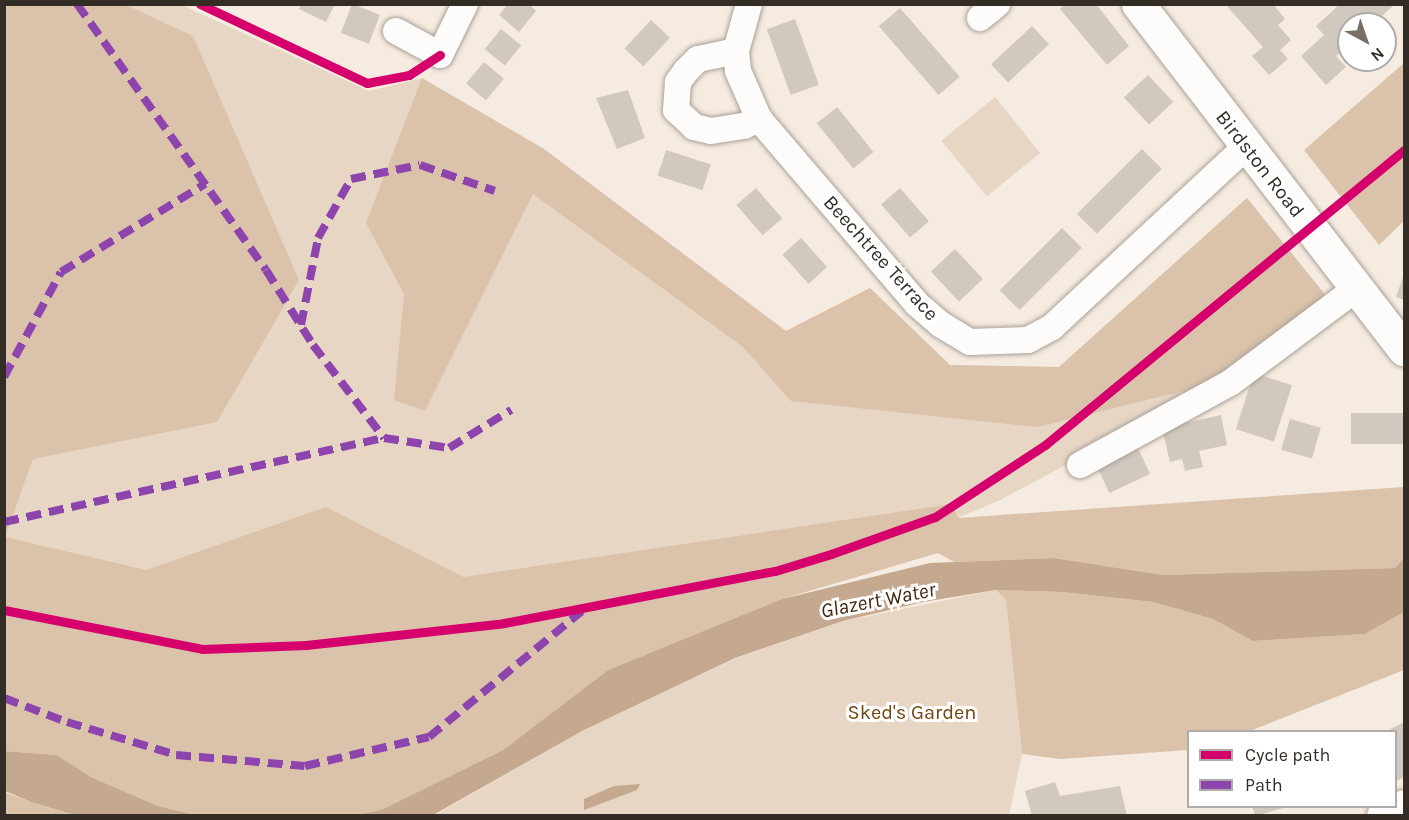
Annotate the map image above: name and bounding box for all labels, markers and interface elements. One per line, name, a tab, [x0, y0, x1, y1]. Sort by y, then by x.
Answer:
north arrow	[1337, 12, 1397, 72]
text: N	[1367, 44, 1388, 66]
street label: Birdston Road	[1211, 106, 1309, 222]
street label: Beechtree Terrace	[818, 190, 944, 326]
water label: Glazert Water	[818, 577, 938, 623]
park label: Sked's Garden	[848, 700, 976, 724]
legend	[1187, 730, 1397, 808]
text: Cycle path	[1245, 744, 1330, 766]
text: Path	[1245, 774, 1283, 796]

